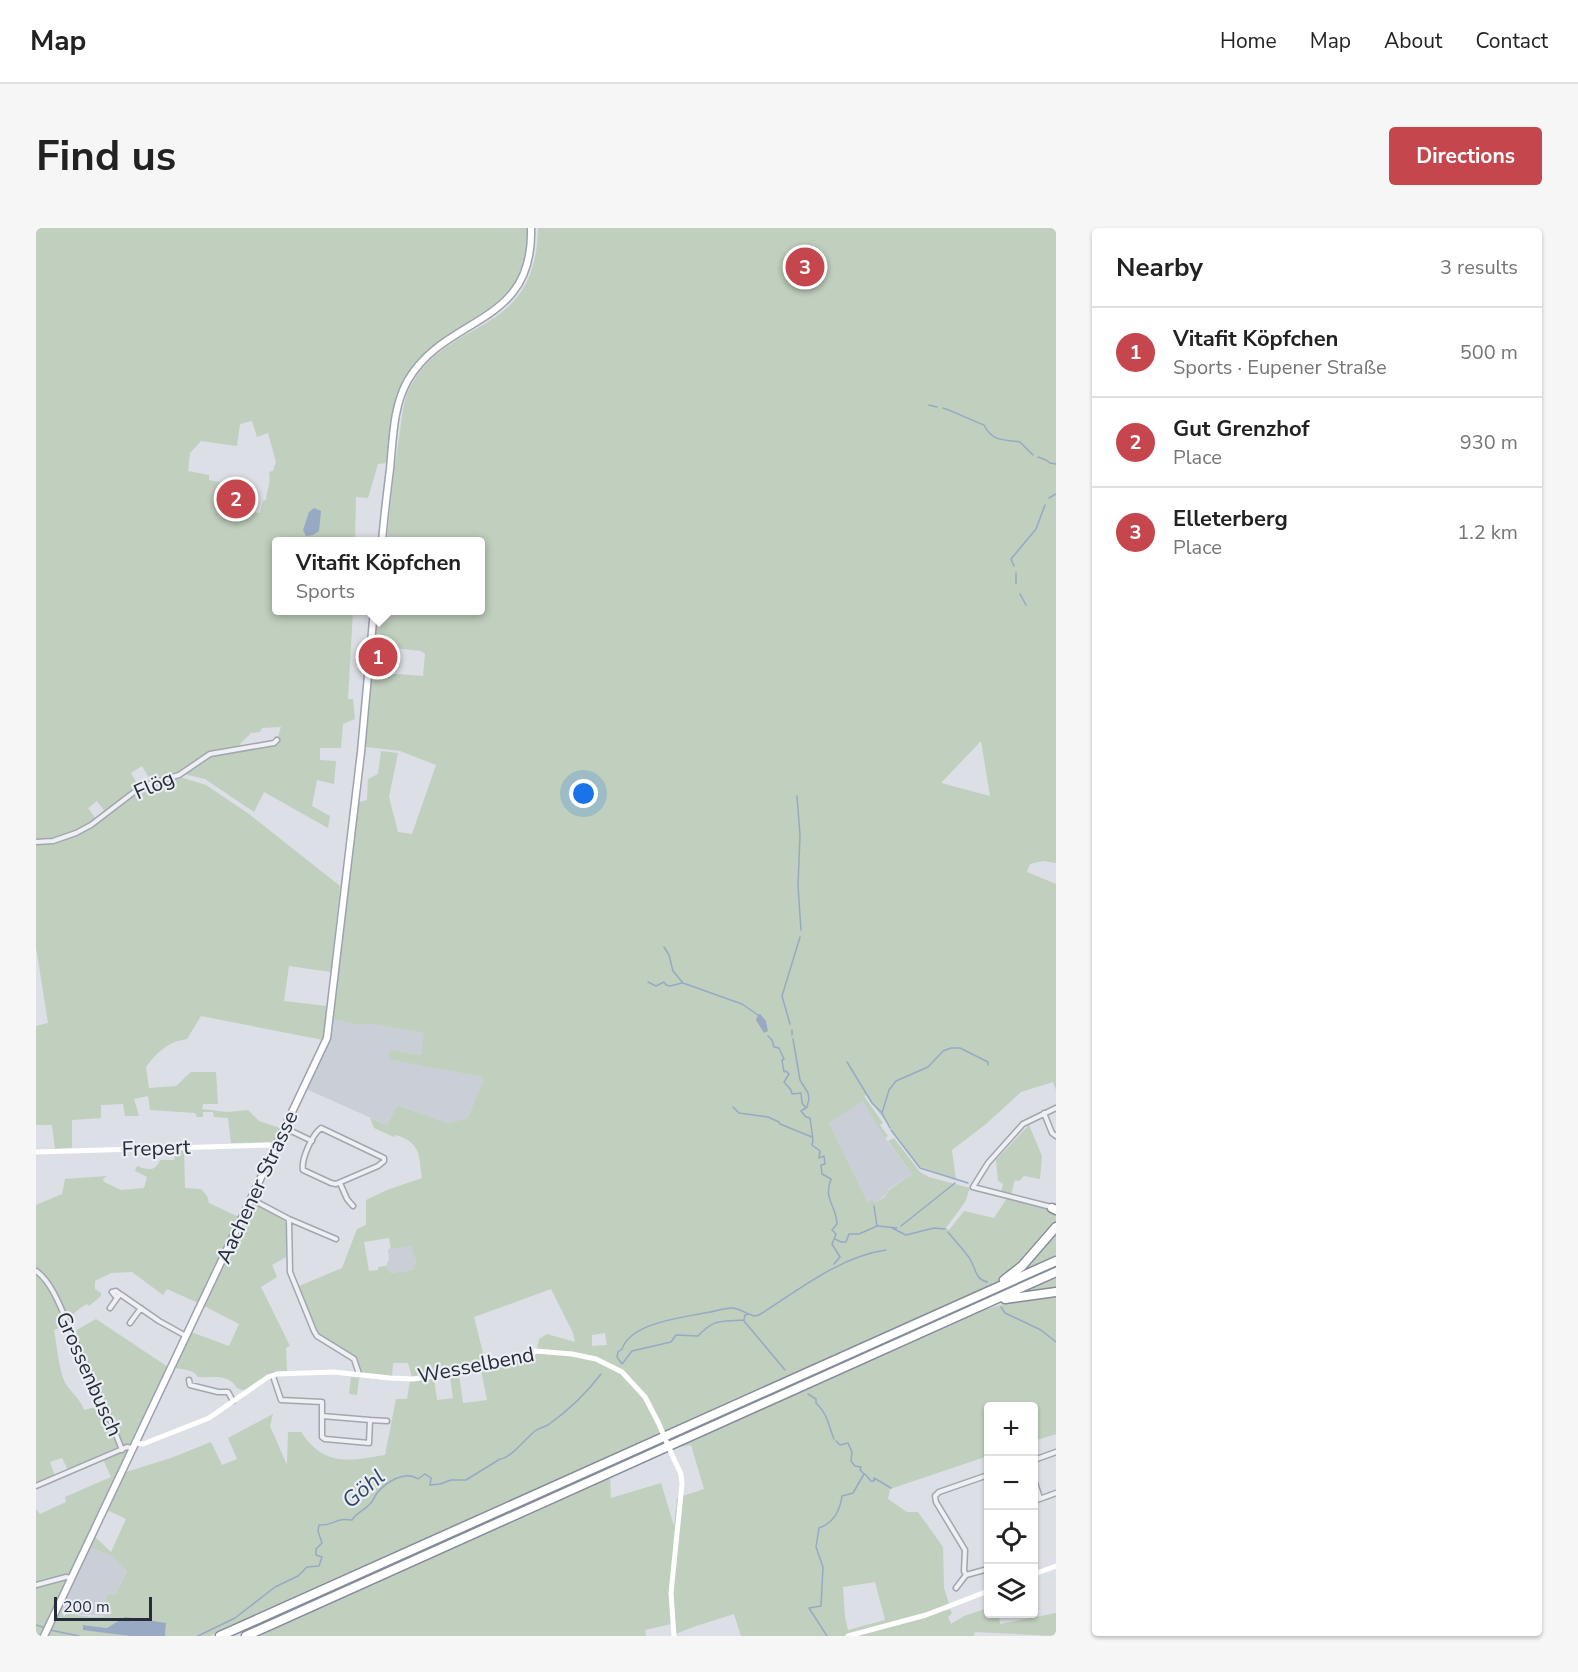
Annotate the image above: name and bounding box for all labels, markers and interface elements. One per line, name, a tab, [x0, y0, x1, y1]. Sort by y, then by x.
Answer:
text: Map	[30, 22, 86, 60]
text: Home	[1220, 27, 1277, 55]
text: Map	[1310, 27, 1351, 55]
text: About	[1384, 27, 1442, 55]
text: Contact	[1475, 27, 1548, 55]
button: Directions	[1389, 127, 1542, 185]
text: Find us	[36, 128, 176, 185]
pin: 3	[786, 244, 824, 290]
text: Nearby	[1116, 250, 1203, 285]
text: 3 results	[1440, 254, 1518, 281]
text: Vitafit Köpfchen	[1173, 324, 1338, 354]
text: 1	[1130, 339, 1142, 366]
text: 500 m	[1460, 339, 1518, 366]
text: Sports · Eupener Straße	[1173, 354, 1387, 381]
text: Gut Grenzhof	[1173, 414, 1310, 444]
text: 2	[1130, 429, 1142, 456]
text: 930 m	[1460, 429, 1518, 456]
text: Place	[1173, 444, 1222, 471]
pin: 2	[216, 476, 256, 522]
text: Elleterberg	[1173, 504, 1288, 534]
text: 3	[1130, 519, 1142, 546]
text: 1.2 km	[1457, 519, 1518, 546]
text: Place	[1173, 534, 1222, 561]
popup	[272, 537, 485, 615]
text: Vitafit Köpfchen	[296, 548, 461, 578]
text: Sports	[296, 578, 355, 605]
pin: 1	[358, 634, 398, 680]
street label: Flög	[129, 764, 179, 806]
your location	[569, 779, 598, 808]
street label: Aachener Strasse	[209, 1106, 305, 1268]
street label: Frepert	[121, 1133, 191, 1163]
street label: Grossenbusch	[49, 1307, 129, 1441]
street label: Wesselbend	[415, 1340, 537, 1390]
map controls	[984, 1402, 1038, 1618]
button: +	[984, 1402, 1038, 1456]
button: −	[984, 1456, 1038, 1510]
water label: Göhl	[336, 1462, 391, 1515]
button: locate	[984, 1510, 1038, 1564]
button: layers	[984, 1564, 1038, 1618]
scale bar	[54, 1594, 152, 1622]
text: 200 m	[63, 1596, 110, 1618]

